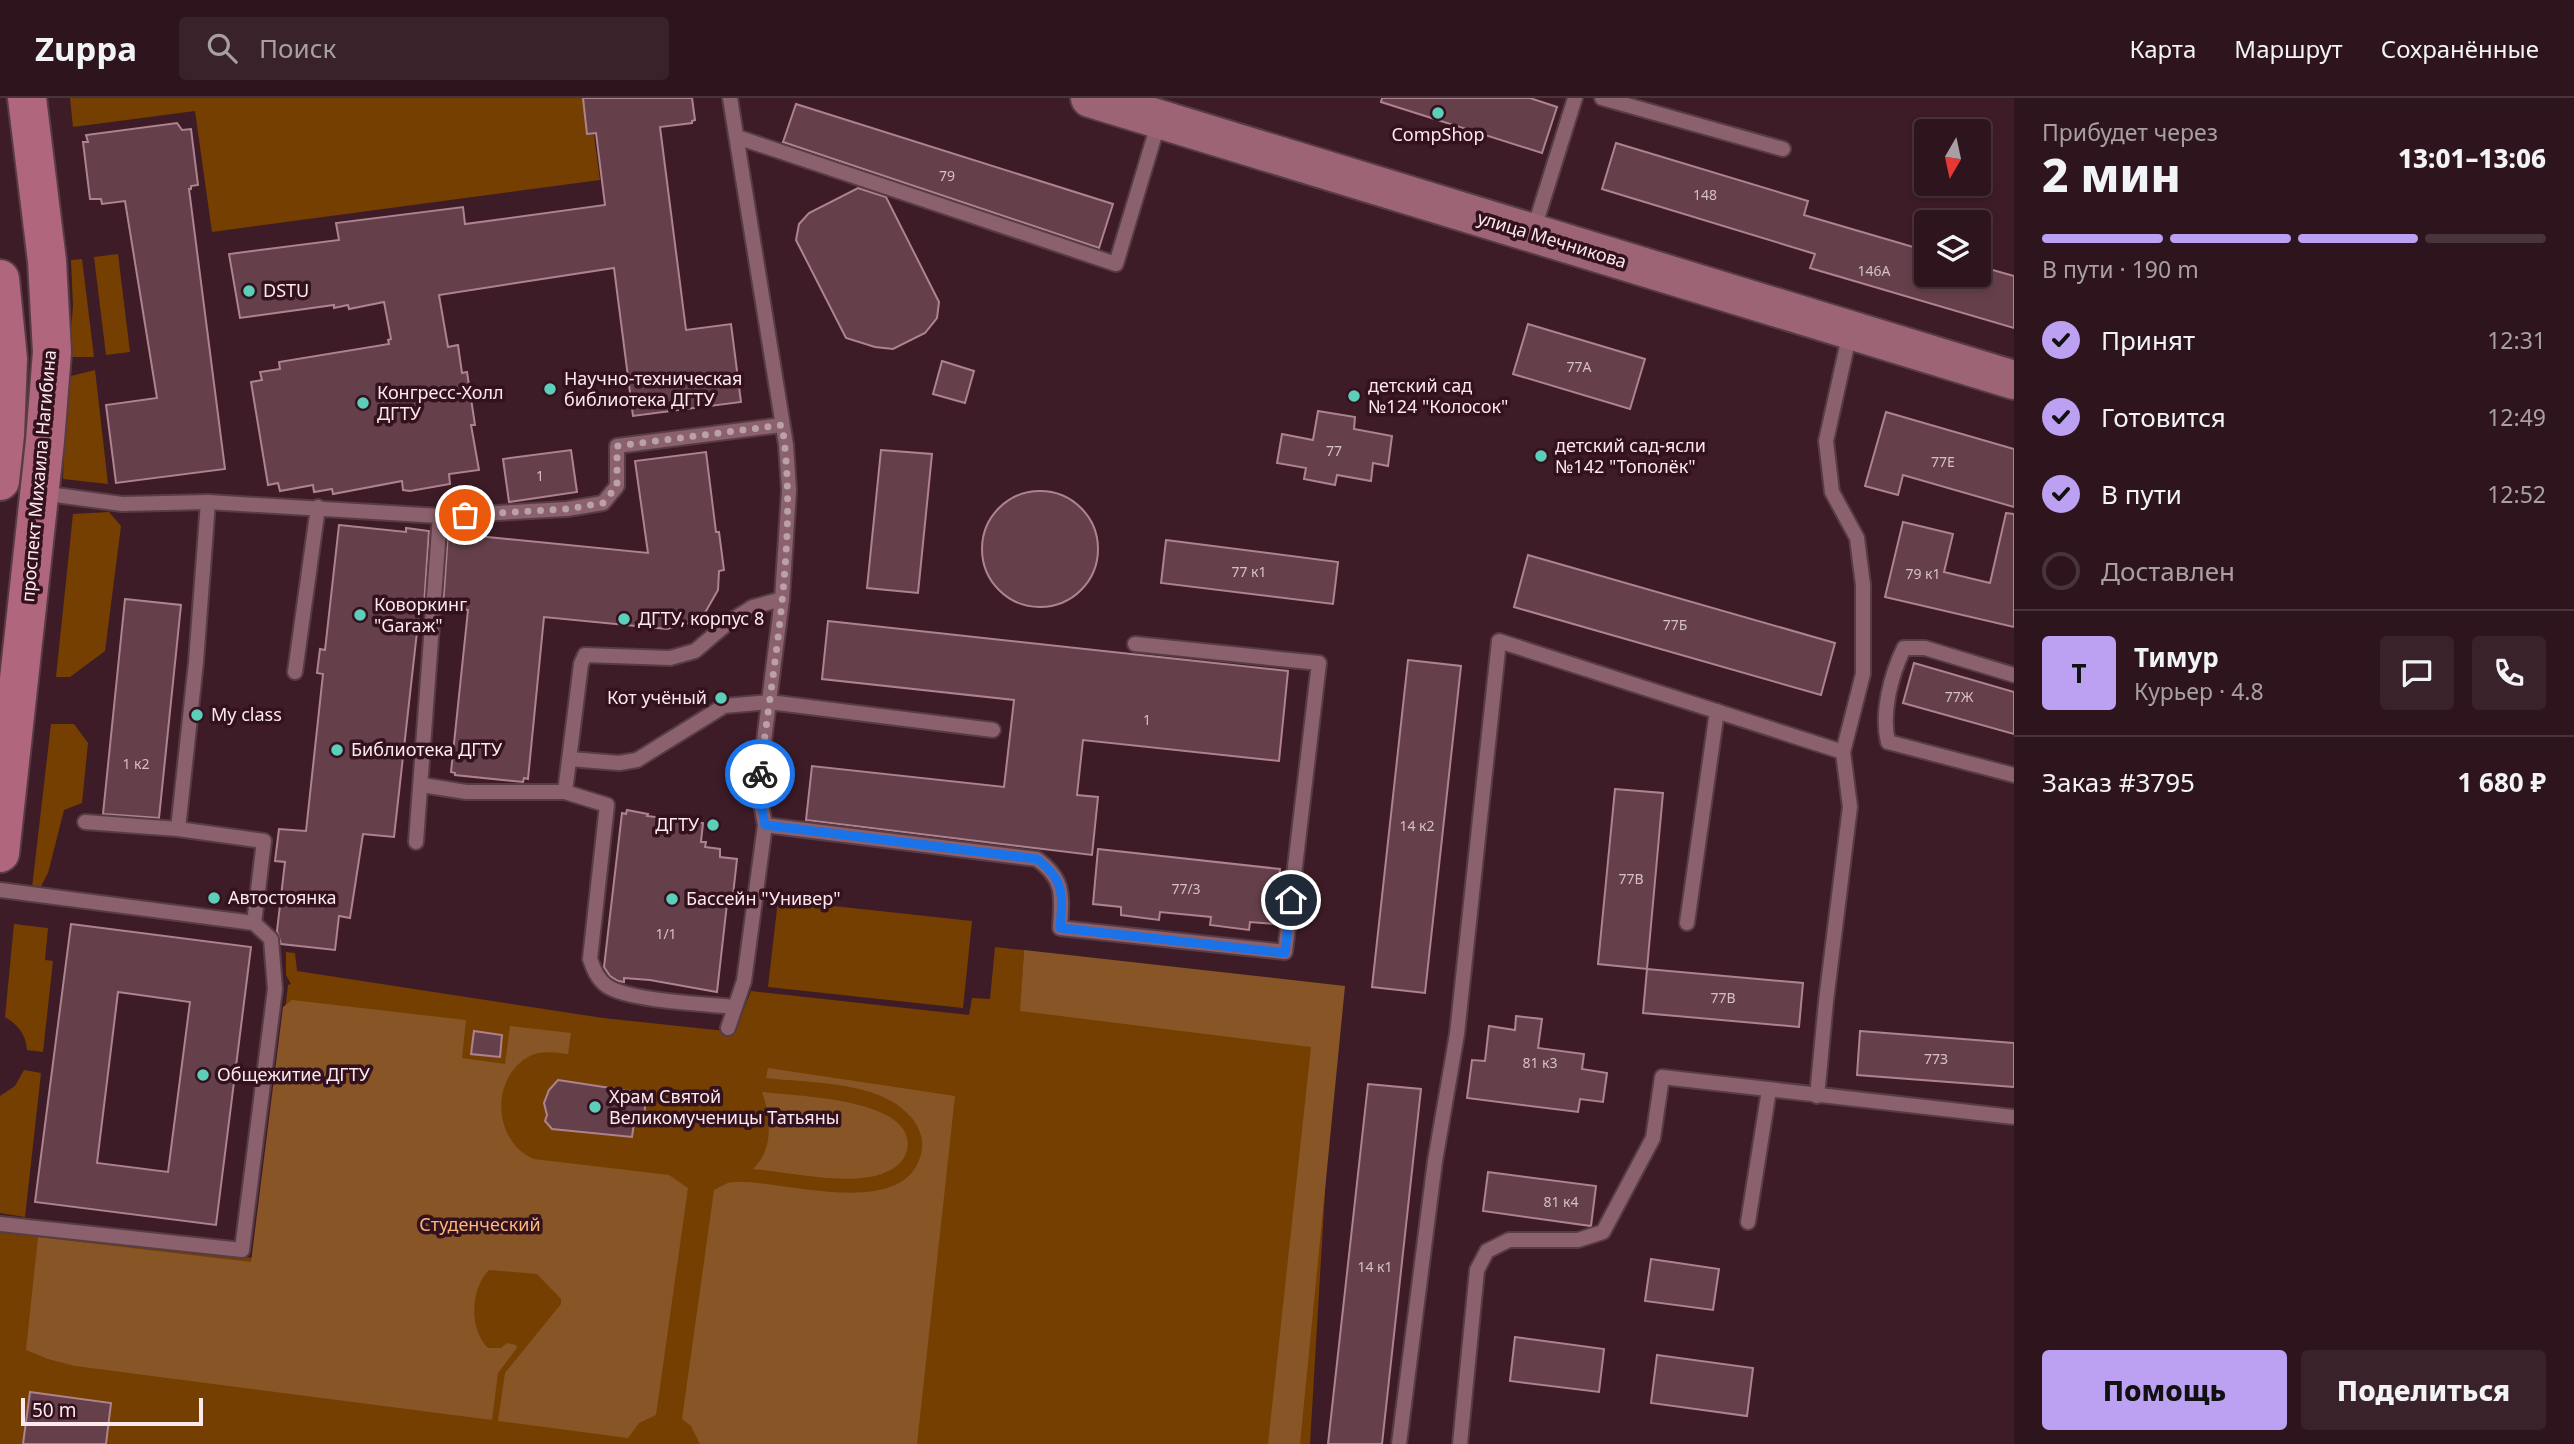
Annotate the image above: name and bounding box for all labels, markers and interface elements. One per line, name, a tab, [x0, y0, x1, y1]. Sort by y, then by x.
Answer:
search box	[179, 17, 669, 80]
text: Zuppa	[35, 26, 137, 71]
icon: search	[203, 29, 241, 67]
text: Поиск	[259, 30, 336, 66]
text: Карта	[2129, 32, 2196, 65]
text: Маршрут	[2234, 32, 2343, 65]
text: Сохранённые	[2381, 32, 2539, 65]
marker: CompShop	[1430, 105, 1446, 121]
text: Прибудет через	[2042, 116, 2218, 148]
north arrow	[1914, 119, 1992, 196]
map controls	[1914, 119, 1991, 287]
place label: CompShop	[1391, 122, 1485, 146]
text: 13:01–13:06	[2398, 140, 2546, 176]
text: 2 мин	[2042, 143, 2181, 205]
house number: 79	[939, 166, 955, 185]
house number: 148	[1693, 185, 1717, 204]
street label: улица Мечникова	[1475, 205, 1630, 273]
button: layers	[1914, 210, 1991, 287]
text: В пути · 190 m	[2042, 253, 2199, 285]
house number: 146А	[1858, 261, 1891, 280]
place label: DSTU	[263, 278, 309, 302]
marker: DSTU	[241, 283, 257, 299]
icon: check	[2042, 321, 2080, 359]
text: Принят	[2101, 322, 2195, 358]
text: 12:31	[2487, 324, 2546, 356]
street label: проспект Михаила Нагибина	[15, 349, 61, 603]
house number: 77А	[1567, 357, 1592, 376]
place label: Научно-техническая библиотека ДГТУ	[564, 366, 742, 411]
place label: детский сад №124 "Колосок"	[1368, 373, 1508, 418]
place label: Конгресс-Холл ДГТУ	[377, 380, 504, 425]
marker: Научно-техническая библиотека ДГТУ	[542, 381, 558, 397]
marker: детский сад №124 "Колосок"	[1346, 388, 1362, 404]
marker: Конгресс-Холл ДГТУ	[355, 395, 371, 411]
icon: check	[2042, 398, 2080, 436]
text: Готовится	[2101, 399, 2226, 435]
text: 12:49	[2487, 401, 2546, 433]
place label: детский сад-ясли №142 "Тополёк"	[1555, 433, 1706, 478]
house number: 77	[1326, 441, 1342, 460]
marker: детский сад-ясли №142 "Тополёк"	[1533, 448, 1549, 464]
house number: 77Е	[1931, 452, 1955, 471]
house number: 1	[536, 466, 544, 485]
icon: check	[2042, 475, 2080, 513]
text: В пути	[2101, 476, 2182, 512]
text: 12:52	[2487, 478, 2546, 510]
pin	[435, 485, 495, 545]
icon: bag	[446, 496, 484, 534]
text: Доставлен	[2101, 553, 2235, 589]
house number: 77 к1	[1231, 562, 1267, 581]
house number: 79 к1	[1905, 564, 1941, 583]
place label: Коворкинг "Gаraж"	[374, 592, 467, 637]
place label: ДГТУ, корпус 8	[638, 606, 764, 630]
marker: Коворкинг "Gаraж"	[352, 607, 368, 623]
marker: ДГТУ, корпус 8	[616, 611, 632, 627]
house number: 77Б	[1663, 615, 1687, 634]
button: chat	[2380, 636, 2454, 710]
button: phone	[2472, 636, 2546, 710]
text: Тимур	[2134, 639, 2219, 675]
text: Т	[2071, 655, 2087, 691]
text: Курьер · 4.8	[2134, 675, 2264, 707]
place label: Кот учёный	[607, 685, 707, 709]
house number: 77Ж	[1945, 687, 1974, 706]
marker: Кот учёный	[713, 690, 729, 706]
place label: My class	[211, 702, 282, 726]
marker: My class	[189, 707, 205, 723]
house number: 1	[1143, 710, 1151, 729]
place label: Библиотека ДГТУ	[351, 737, 503, 761]
courier	[725, 739, 795, 809]
marker: Библиотека ДГТУ	[329, 742, 345, 758]
house number: 1 к2	[122, 754, 150, 773]
icon: bike	[741, 755, 779, 793]
text: Заказ #3795	[2042, 764, 2195, 800]
text: 1 680 ₽	[2457, 764, 2546, 800]
place label: ДГТУ	[655, 812, 700, 836]
house number: 14 к2	[1399, 816, 1435, 835]
marker: ДГТУ	[705, 817, 721, 833]
house number: 77В	[1618, 869, 1644, 888]
pin	[1261, 870, 1321, 930]
house number: 77/3	[1171, 879, 1201, 898]
icon: home	[1272, 881, 1310, 919]
place label: Автостоянка	[228, 885, 337, 909]
place label: Бассейн "Универ"	[686, 886, 840, 910]
marker: Автостоянка	[206, 890, 222, 906]
marker: Бассейн "Универ"	[664, 891, 680, 907]
house number: 1/1	[655, 924, 677, 943]
house number: 77В	[1710, 988, 1736, 1007]
house number: 77З	[1924, 1049, 1948, 1068]
house number: 81 к3	[1522, 1053, 1558, 1072]
place label: Общежитие ДГТУ	[217, 1062, 371, 1086]
marker: Общежитие ДГТУ	[195, 1067, 211, 1083]
place label: Храм Святой Великомученицы Татьяны	[609, 1084, 839, 1129]
marker: Храм Святой Великомученицы Татьяны	[587, 1099, 603, 1115]
house number: 81 к4	[1543, 1192, 1579, 1211]
park label: Студенческий	[419, 1212, 541, 1236]
house number: 14 к1	[1357, 1257, 1393, 1276]
button: Помощь	[2042, 1350, 2287, 1430]
button: Поделиться	[2301, 1350, 2546, 1430]
scale bar	[21, 1395, 203, 1427]
text: 50 m	[32, 1397, 76, 1423]

